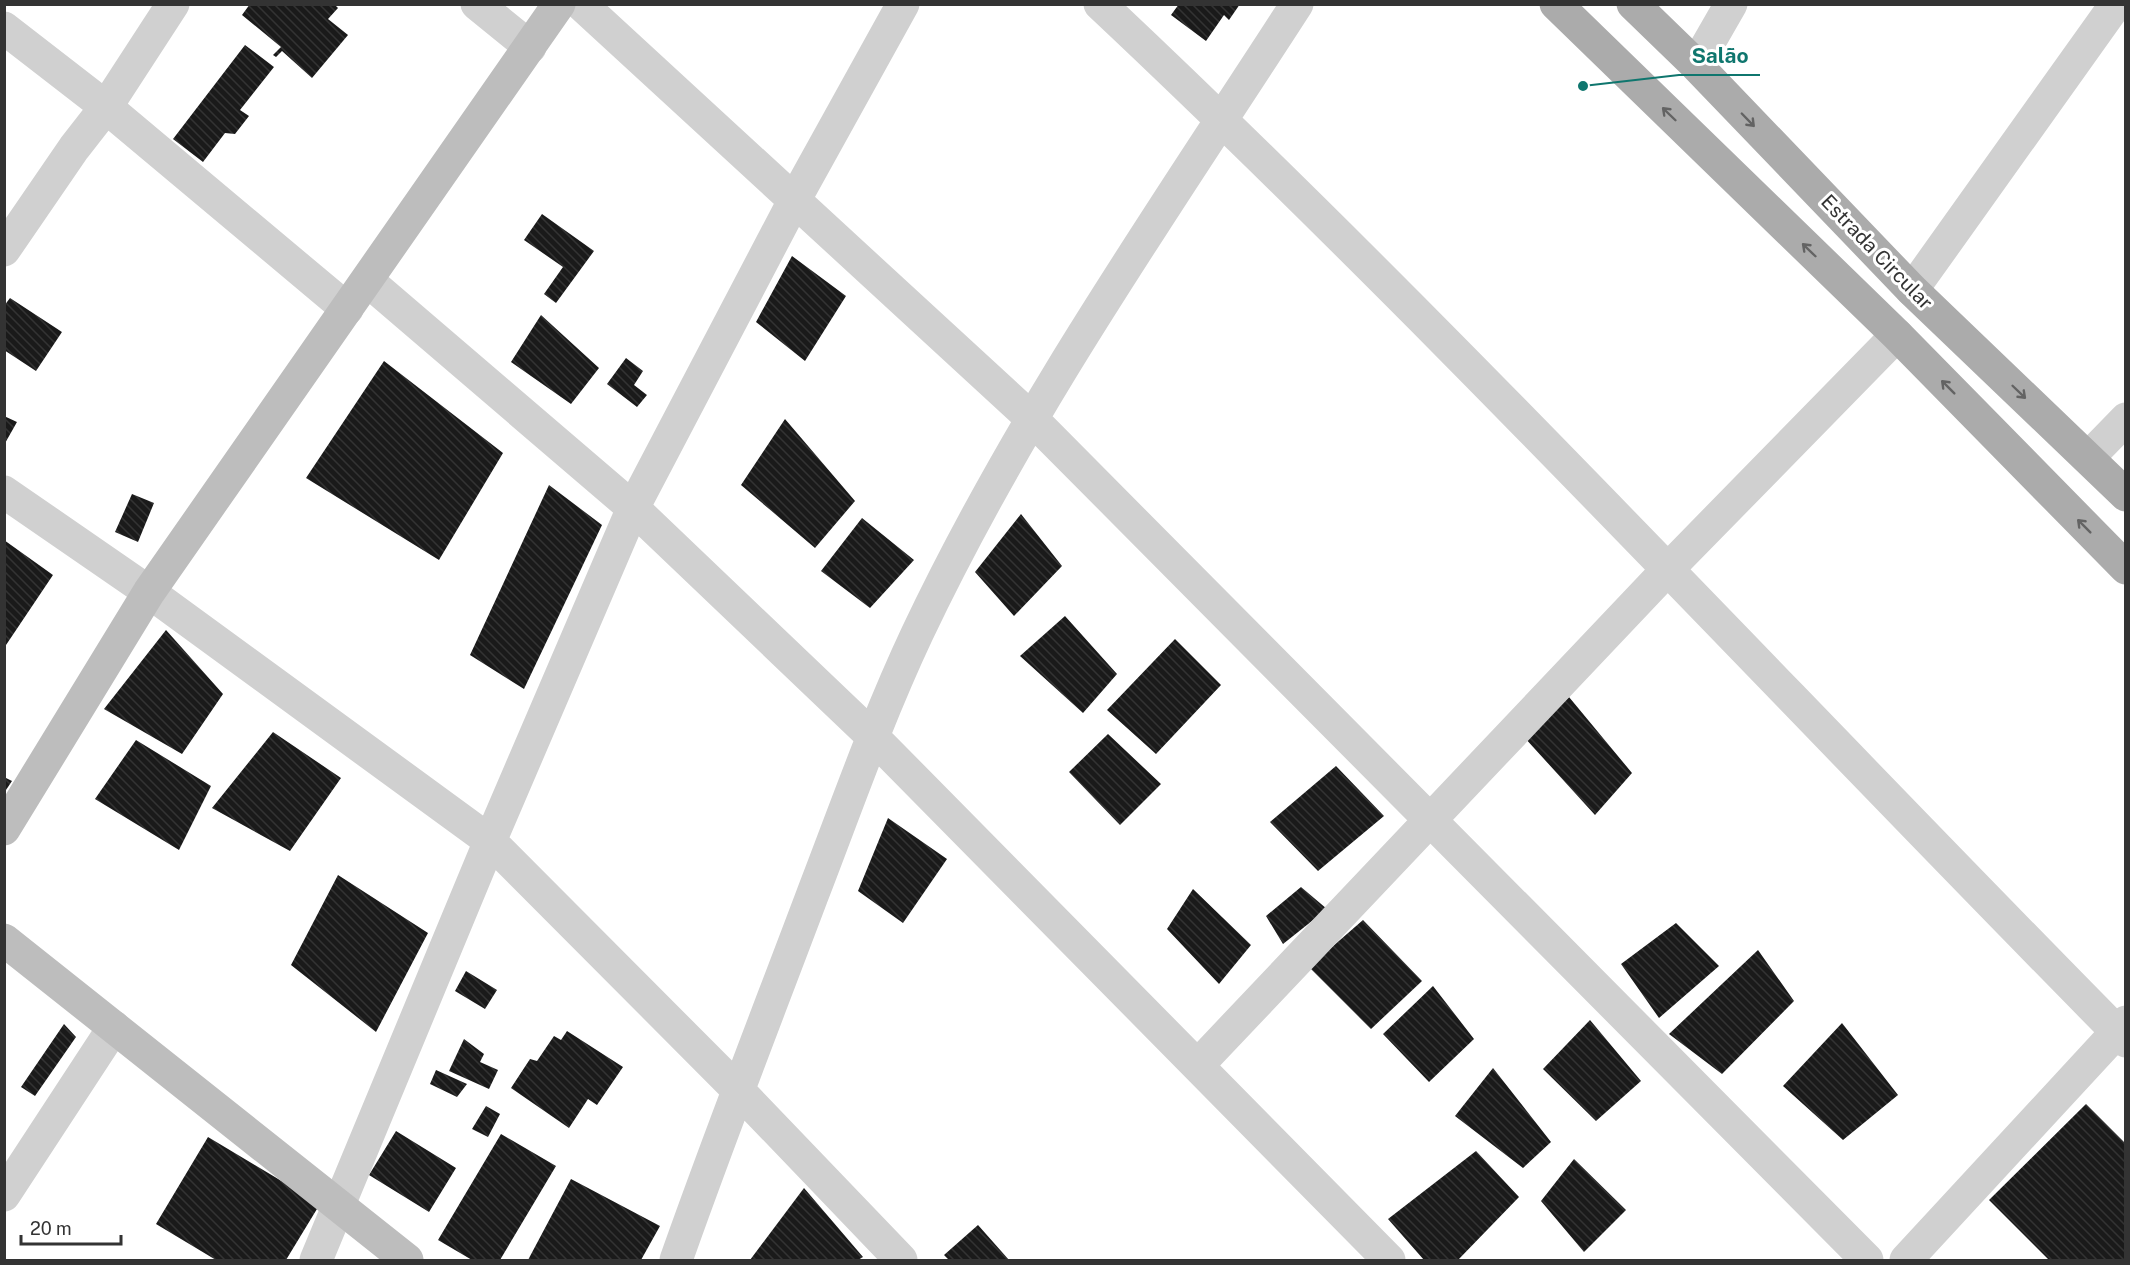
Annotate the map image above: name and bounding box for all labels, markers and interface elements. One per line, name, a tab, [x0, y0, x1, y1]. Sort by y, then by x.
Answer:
callout: Salão	[1679, 36, 1760, 75]
text: Salão	[1691, 43, 1749, 68]
one-way arrow	[1662, 107, 1677, 121]
one-way arrow	[1741, 112, 1756, 127]
street label: Estrada Circular	[1816, 190, 1938, 314]
one-way arrow	[1802, 242, 1817, 257]
one-way arrow	[1940, 379, 1955, 394]
one-way arrow	[2012, 385, 2027, 399]
one-way arrow	[2077, 518, 2092, 533]
scale bar	[21, 1208, 122, 1246]
text: 20 m	[30, 1218, 72, 1239]

